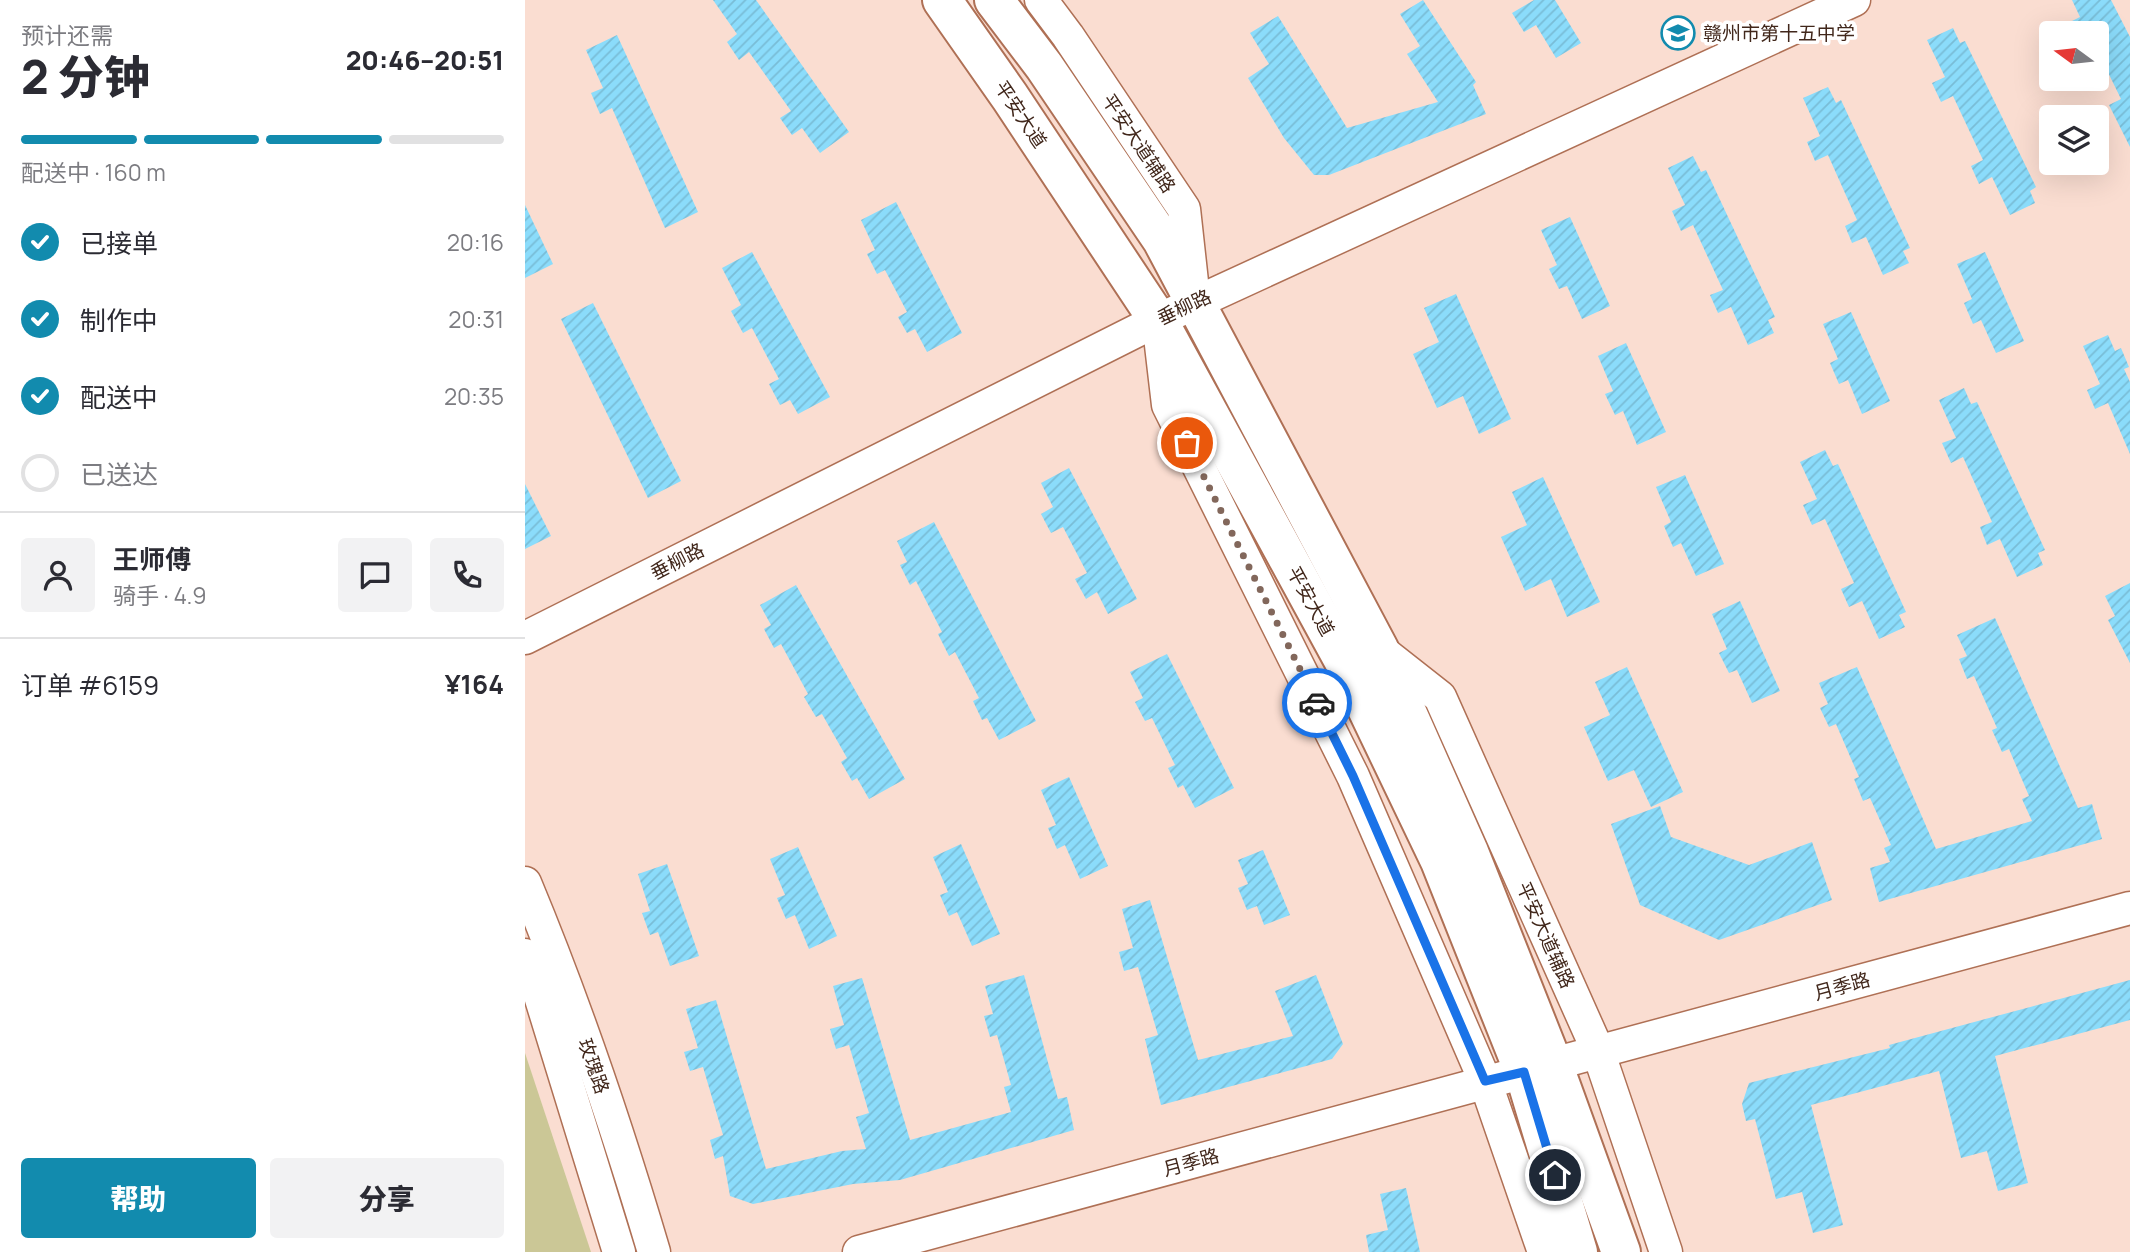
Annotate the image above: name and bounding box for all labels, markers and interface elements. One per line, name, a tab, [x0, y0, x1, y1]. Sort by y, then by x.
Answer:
school or university icon: 赣州市第十五中学	[1659, 14, 1697, 52]
text: 预计还需	[21, 19, 113, 51]
place label: 赣州市第十五中学	[1703, 20, 1855, 46]
north arrow	[2039, 21, 2109, 91]
map controls	[2039, 21, 2109, 175]
text: 20:46–20:51	[346, 42, 504, 78]
text: 2 分钟	[21, 45, 150, 108]
street label: 平安大道	[989, 75, 1053, 153]
street label: 平安大道辅路	[1096, 88, 1182, 198]
button: layers	[2039, 105, 2109, 175]
text: 配送中 · 160 m	[21, 156, 166, 188]
icon: check	[21, 223, 59, 261]
text: 已接单	[80, 225, 158, 261]
text: 20:16	[447, 226, 504, 258]
street label: 垂柳路	[1153, 283, 1215, 331]
icon: check	[21, 300, 59, 338]
text: 制作中	[80, 302, 158, 338]
text: 20:31	[448, 303, 504, 335]
icon: check	[21, 377, 59, 415]
text: 配送中	[80, 379, 158, 415]
text: 20:35	[444, 380, 504, 412]
pin	[1157, 413, 1217, 473]
icon: bag	[1168, 424, 1206, 462]
text: 已送达	[80, 456, 158, 492]
street label: 垂柳路	[646, 536, 708, 586]
button: person	[21, 538, 95, 612]
button: chat	[338, 538, 412, 612]
button: phone	[430, 538, 504, 612]
text: 王师傅	[113, 541, 191, 577]
street label: 平安大道	[1281, 561, 1341, 641]
text: 骑手 · 4.9	[113, 579, 207, 611]
text: ¥164	[445, 666, 504, 702]
text: 订单 #6159	[21, 667, 159, 703]
courier	[1282, 668, 1352, 738]
icon: car	[1298, 684, 1336, 722]
street label: 平安大道辅路	[1511, 878, 1581, 992]
street label: 月季路	[1811, 966, 1873, 1006]
street label: 玫瑰路	[572, 1035, 616, 1097]
street label: 月季路	[1160, 1142, 1222, 1182]
pin	[1525, 1145, 1585, 1205]
icon: home	[1536, 1156, 1574, 1194]
button: 帮助	[21, 1158, 256, 1238]
button: 分享	[270, 1158, 504, 1238]

